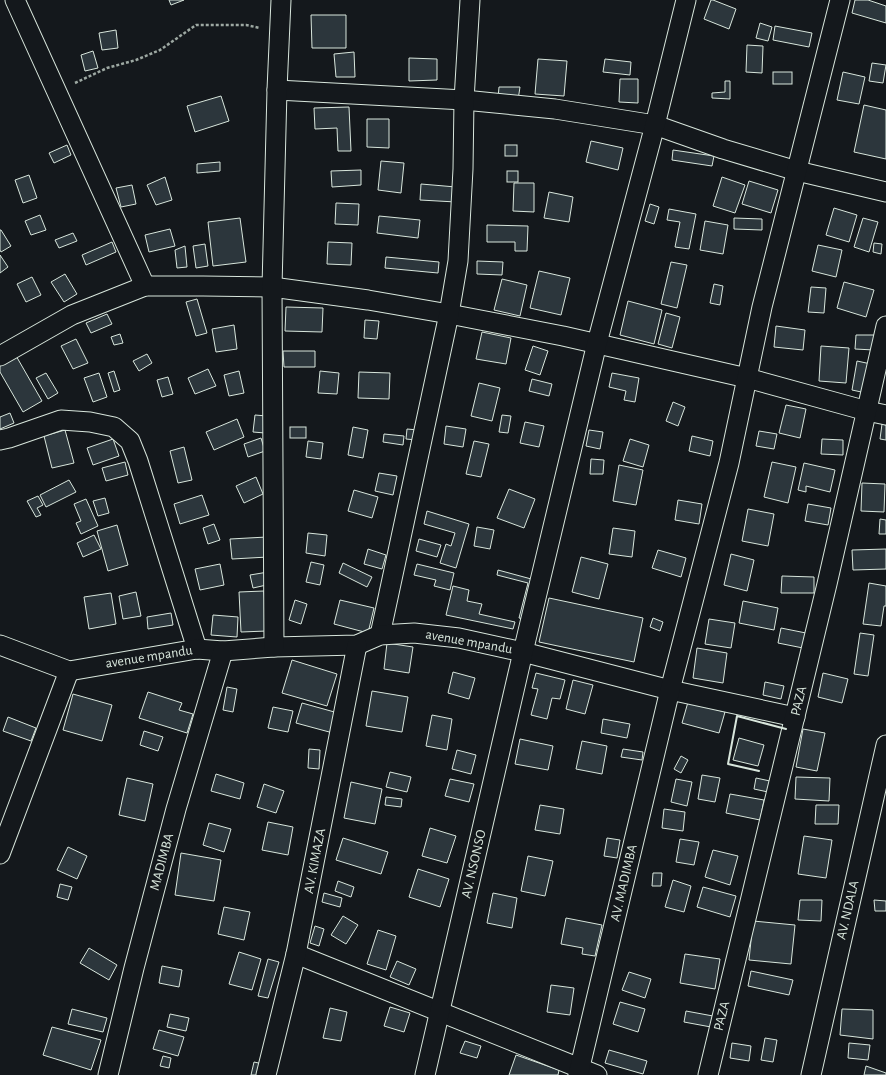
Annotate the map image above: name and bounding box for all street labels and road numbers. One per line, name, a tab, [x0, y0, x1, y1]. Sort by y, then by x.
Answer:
street label: avenue mpandu	[425, 627, 513, 657]
street label: avenue mpandu	[105, 643, 193, 671]
street label: PAZA	[789, 685, 809, 717]
street label: AV. KIMAZA	[302, 827, 328, 895]
street label: AV. NSONSO	[459, 828, 489, 900]
street label: MADIMBA	[148, 832, 176, 892]
street label: AV. MADIMBA	[608, 843, 640, 923]
street label: AV. NDALA	[834, 879, 862, 941]
street label: PAZA	[712, 1000, 732, 1032]

